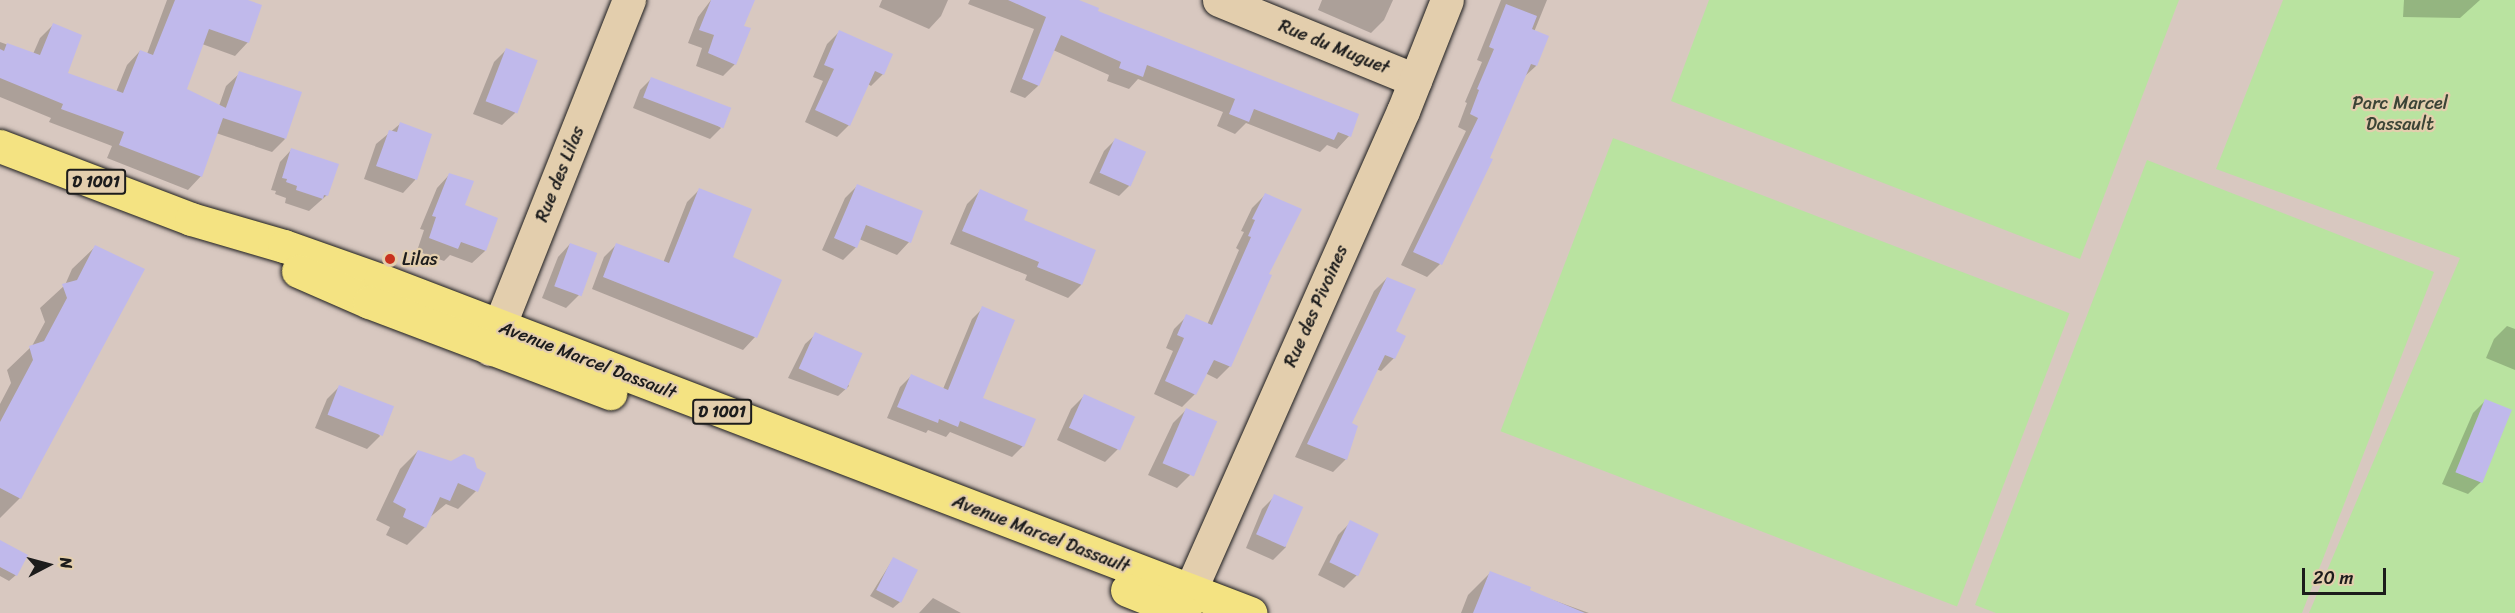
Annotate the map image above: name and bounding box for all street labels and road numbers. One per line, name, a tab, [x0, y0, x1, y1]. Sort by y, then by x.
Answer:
street label: Rue du Muguet	[1275, 15, 1393, 79]
street label: Rue des Lilas	[531, 123, 589, 225]
road number: D 1001	[66, 169, 126, 195]
street label: Rue des Pivoines	[1280, 242, 1352, 370]
street label: Avenue Marcel Dassault	[496, 316, 680, 404]
road number: D 1001	[692, 399, 752, 425]
street label: Avenue Marcel Dassault	[949, 490, 1133, 578]

